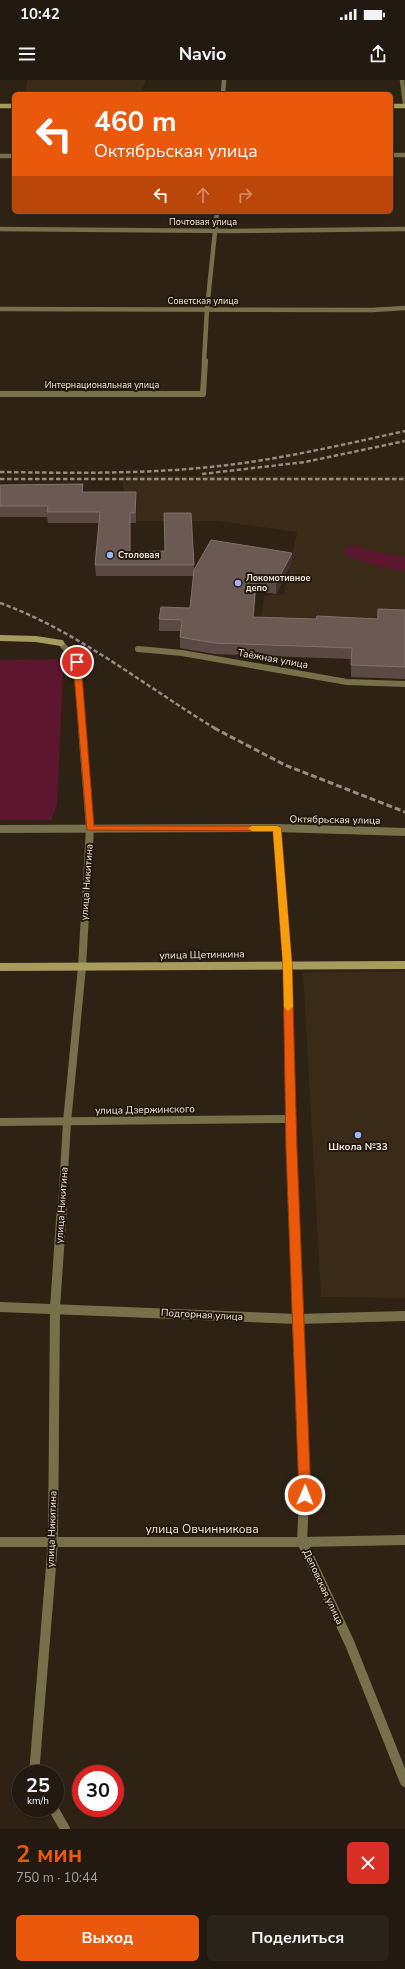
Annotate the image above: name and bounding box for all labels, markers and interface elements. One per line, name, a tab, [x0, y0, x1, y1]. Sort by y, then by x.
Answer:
text: 10:42	[20, 4, 60, 24]
text: Navio	[179, 42, 226, 66]
icon: menu	[16, 43, 38, 65]
icon: share	[367, 43, 389, 65]
text: 460 m	[94, 103, 177, 141]
icon: left	[28, 108, 80, 160]
text: Октябрьская улица	[94, 139, 258, 163]
icon: left	[150, 184, 172, 206]
icon: ahead	[192, 184, 214, 206]
icon: right	[234, 184, 256, 206]
street label: Почтовая улица	[169, 216, 237, 228]
street label: Советская улица	[168, 295, 239, 307]
street label: Интернациональная улица	[45, 379, 159, 391]
place label: Столовая	[118, 549, 159, 561]
marker: Столовая	[105, 550, 115, 560]
place label: Локомотивное депо	[246, 572, 311, 594]
marker: Локомотивное депо	[233, 578, 243, 588]
pin	[60, 645, 94, 679]
street label: Таёжная улица	[237, 646, 309, 672]
icon: arrive	[66, 651, 88, 673]
street label: Октябрьская улица	[289, 812, 381, 828]
street label: улица Никитина	[77, 843, 97, 921]
street label: улица Щетинкина	[159, 947, 245, 963]
street label: улица Дзержинского	[95, 1102, 195, 1118]
marker: Школа №33	[353, 1130, 363, 1140]
place label: Школа №33	[328, 1140, 388, 1154]
street label: улица Никитина	[52, 1166, 72, 1244]
street label: Подгорная улица	[161, 1306, 243, 1324]
position arrow	[284, 1474, 326, 1516]
street label: улица Никитина	[44, 1490, 60, 1568]
street label: улица Овчинникова	[145, 1521, 259, 1537]
street label: Деповская улица	[299, 1547, 347, 1627]
speed limit sign: 30	[72, 1765, 124, 1817]
text: 25	[26, 1772, 50, 1799]
text: km/h	[27, 1794, 49, 1808]
text: 2 мин	[16, 1838, 82, 1870]
button: close	[347, 1842, 389, 1884]
text: 750 m · 10:44	[16, 1869, 98, 1887]
button: Выход	[16, 1915, 199, 1961]
button: Поделиться	[207, 1915, 389, 1961]

